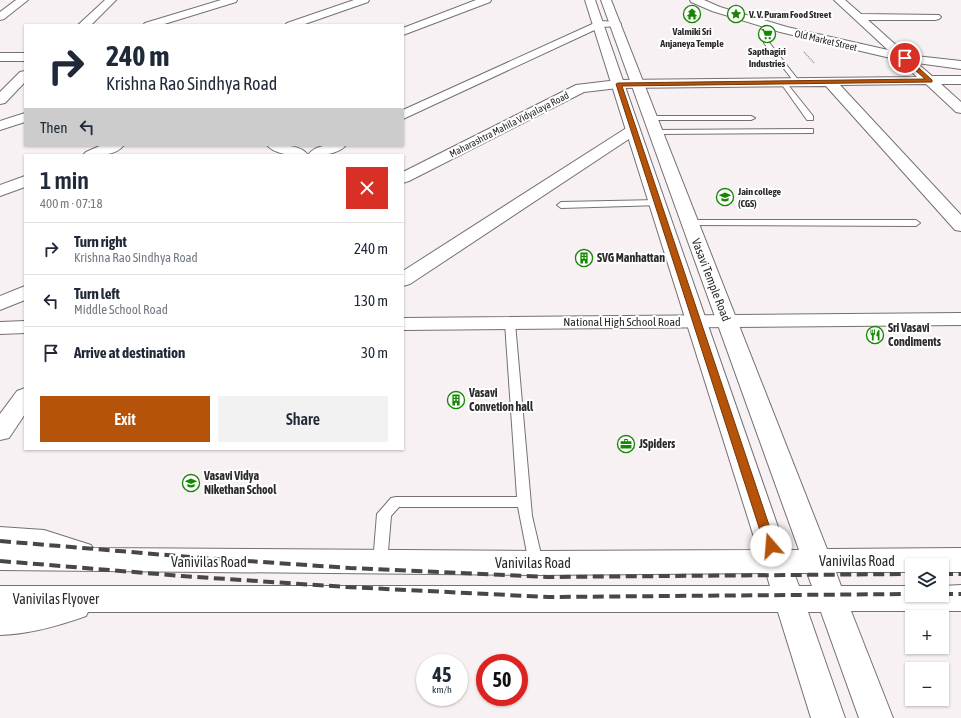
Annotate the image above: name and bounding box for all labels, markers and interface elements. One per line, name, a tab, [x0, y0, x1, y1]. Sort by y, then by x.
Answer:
temple icon: Valmiki Sri Anjaneya Temple	[682, 4, 702, 24]
place icon: V. V. Puram Food Street	[726, 4, 746, 24]
place label: V. V. Puram Food Street	[748, 9, 831, 20]
supermarket icon: Sapthagiri Industries	[757, 24, 777, 44]
place label: Valmiki Sri Anjaneya Temple	[659, 26, 724, 49]
street label: Old Market Street	[794, 28, 858, 53]
icon: right	[40, 40, 92, 92]
text: 240 m	[106, 40, 169, 72]
pin	[888, 41, 922, 75]
place label: Sapthagiri Industries	[748, 46, 786, 69]
icon: arrive	[894, 47, 916, 69]
text: Krishna Rao Sindhya Road	[106, 73, 277, 94]
street label: Maharashtra Mahila Vidyalaya Road	[448, 89, 571, 159]
icon: left	[76, 116, 98, 138]
text: Then	[40, 119, 68, 136]
text: 1 min	[40, 167, 89, 194]
button: close	[346, 167, 388, 209]
place label: Jain college (CGS)	[737, 186, 782, 209]
school or university icon: Jain college (CGS)	[715, 187, 735, 207]
text: 400 m · 07:18	[40, 196, 103, 211]
text: Turn right	[74, 233, 127, 250]
street label: Vasavi Temple Road	[689, 237, 733, 323]
icon: right	[40, 238, 62, 260]
text: 240 m	[354, 240, 388, 257]
building icon: SVG Manhattan	[574, 248, 594, 268]
text: Krishna Rao Sindhya Road	[74, 250, 198, 265]
place label: SVG Manhattan	[597, 251, 665, 265]
text: Turn left	[74, 285, 120, 302]
icon: left	[40, 290, 62, 312]
text: 130 m	[354, 292, 388, 309]
text: Middle School Road	[74, 302, 168, 317]
street label: National High School Road	[563, 315, 681, 329]
place label: Sri Vasavi Condiments	[888, 321, 942, 349]
restaurant icon: Sri Vasavi Condiments	[865, 325, 885, 345]
icon: arrive	[40, 342, 62, 364]
text: Arrive at destination	[74, 344, 185, 361]
text: 30 m	[361, 344, 388, 361]
place label: Vasavi Convetion hall	[468, 386, 534, 414]
building icon: Vasavi Convetion hall	[446, 390, 466, 410]
button: Exit	[40, 396, 210, 442]
button: Share	[218, 396, 388, 442]
office icon: JSpiders	[616, 434, 636, 454]
place label: JSpiders	[638, 437, 676, 451]
place label: Vasavi Vidya Nikethan School	[203, 469, 277, 497]
school or university icon: Vasavi Vidya Nikethan School	[181, 473, 201, 493]
position arrow	[750, 525, 792, 567]
street label: Vanivilas Road	[819, 553, 895, 569]
street label: Vanivilas Road	[171, 554, 247, 570]
street label: Vanivilas Road	[495, 555, 571, 571]
map controls	[905, 558, 949, 706]
button: layers	[905, 558, 949, 602]
street label: Vanivilas Flyover	[13, 591, 100, 607]
button: +	[905, 610, 949, 654]
speed limit sign: 50	[476, 654, 528, 706]
button: −	[905, 662, 949, 706]
text: 45	[433, 663, 451, 686]
text: km/h	[432, 684, 452, 695]

